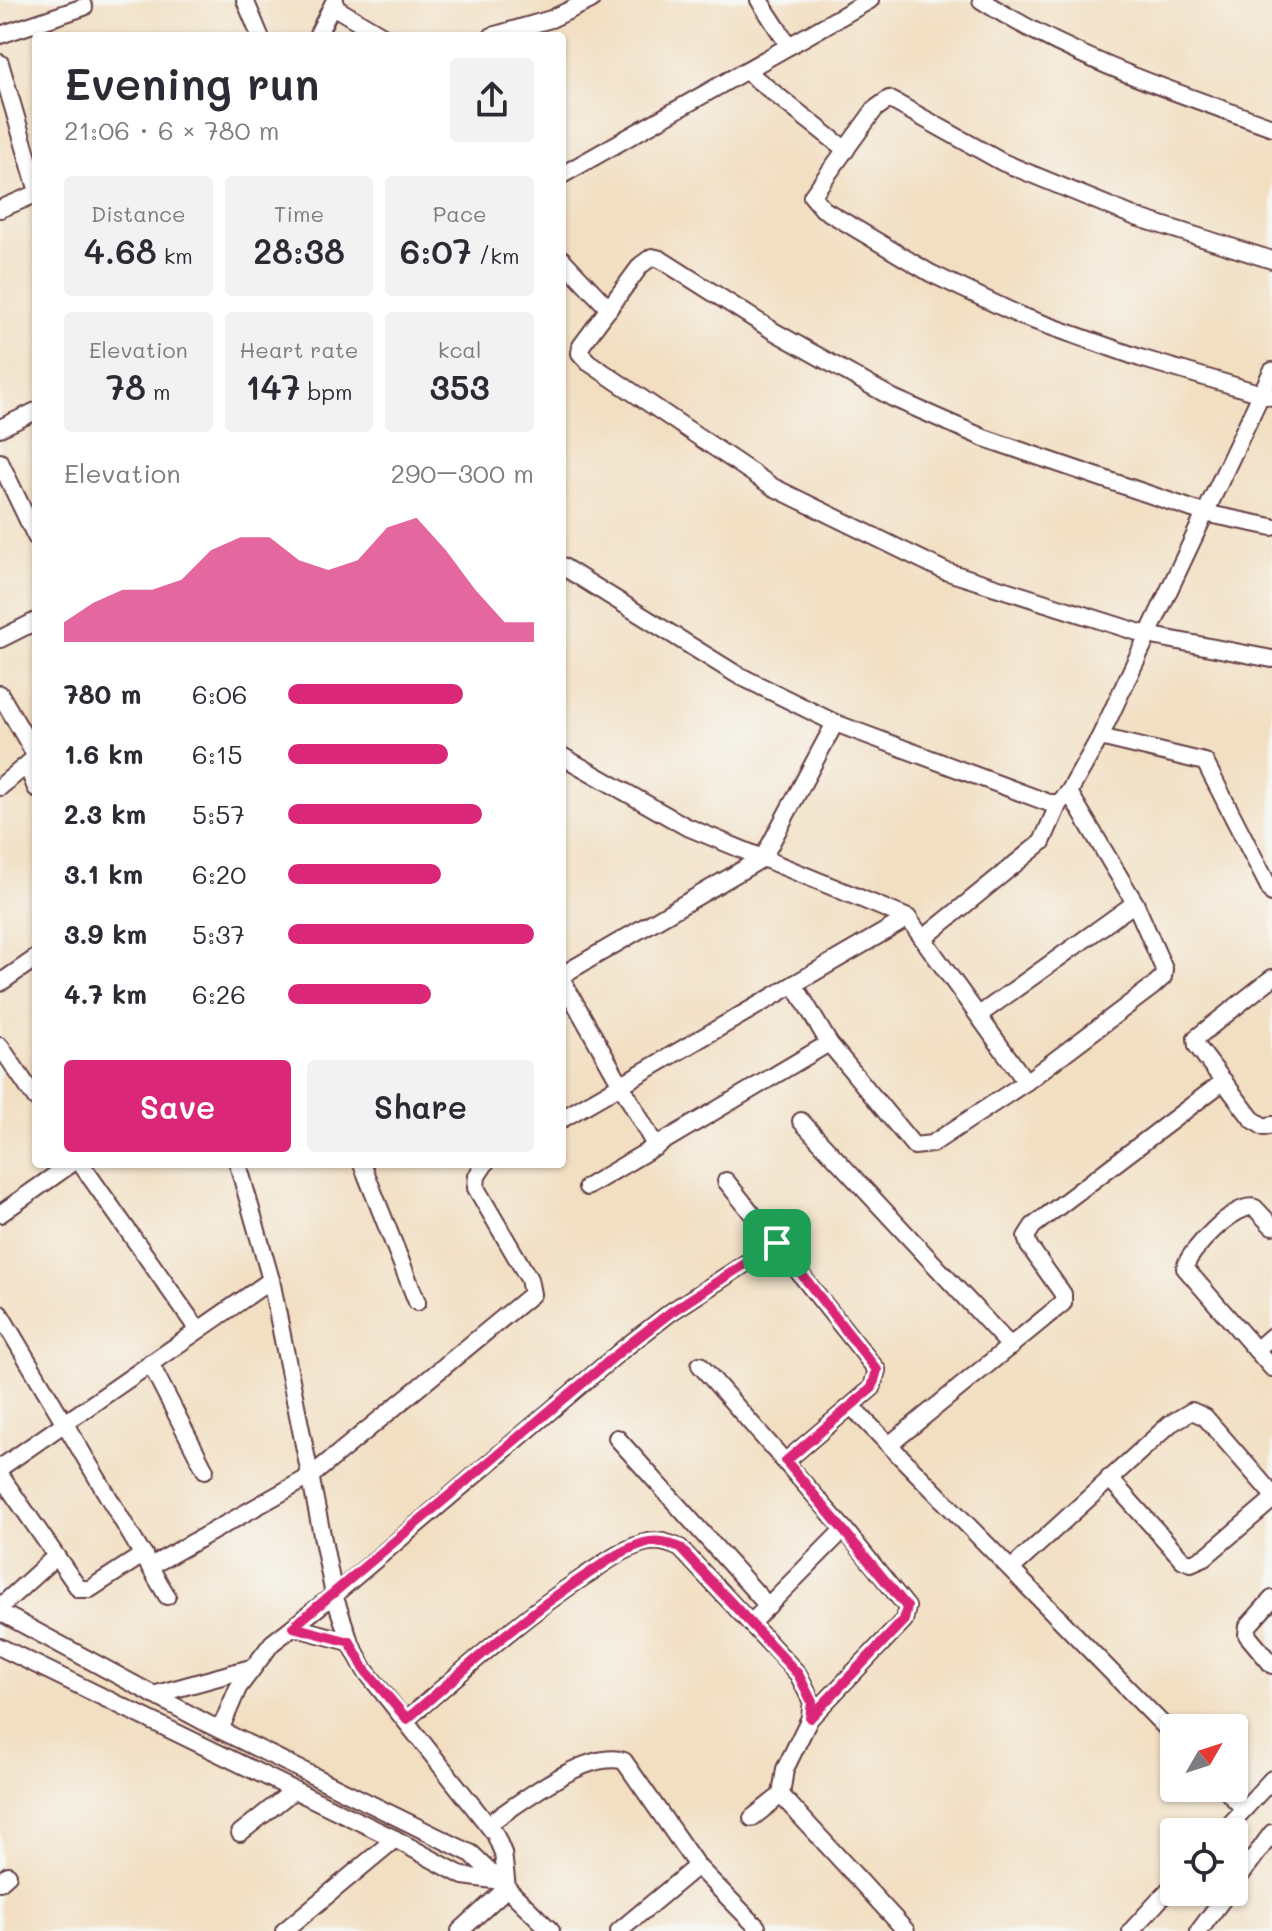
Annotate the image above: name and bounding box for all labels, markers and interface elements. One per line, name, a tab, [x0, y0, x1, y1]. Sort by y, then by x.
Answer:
text: Evening run	[64, 54, 319, 111]
button: share	[450, 58, 534, 142]
text: 21:06 · 6 × 780 m	[64, 113, 280, 147]
text: Distance	[91, 199, 186, 228]
text: Time	[274, 199, 324, 228]
text: Pace	[433, 199, 487, 228]
text: 4.68	[84, 228, 157, 273]
text: 28:38	[253, 228, 345, 273]
text: 6:07	[400, 228, 472, 273]
text: km	[157, 241, 193, 270]
text: /km	[472, 241, 519, 270]
text: Elevation	[89, 335, 188, 364]
text: Heart rate	[240, 335, 358, 364]
text: kcal	[438, 335, 482, 364]
text: 78	[106, 364, 146, 409]
text: 147	[245, 364, 300, 409]
text: 353	[430, 364, 490, 409]
text: m	[146, 377, 171, 406]
text: bpm	[300, 377, 353, 406]
text: Elevation	[64, 456, 181, 490]
text: 290–300 m	[390, 456, 534, 490]
text: 780 m	[64, 677, 141, 711]
text: 6:06	[192, 677, 248, 711]
text: 1.6 km	[64, 737, 143, 771]
text: 6:15	[192, 737, 243, 771]
text: 2.3 km	[64, 797, 146, 831]
text: 5:57	[192, 797, 245, 831]
text: 3.1 km	[64, 857, 143, 891]
text: 6:20	[192, 857, 246, 891]
text: 3.9 km	[64, 917, 147, 951]
text: 5:37	[192, 917, 245, 951]
text: 4.7 km	[64, 977, 147, 1011]
text: 6:26	[192, 977, 246, 1011]
button: Save	[64, 1060, 291, 1152]
button: Share	[307, 1060, 534, 1152]
pin	[743, 1209, 811, 1277]
icon: arrive	[755, 1221, 799, 1265]
north arrow	[1160, 1714, 1248, 1802]
map controls	[1160, 1714, 1248, 1906]
button: locate	[1160, 1818, 1248, 1906]

